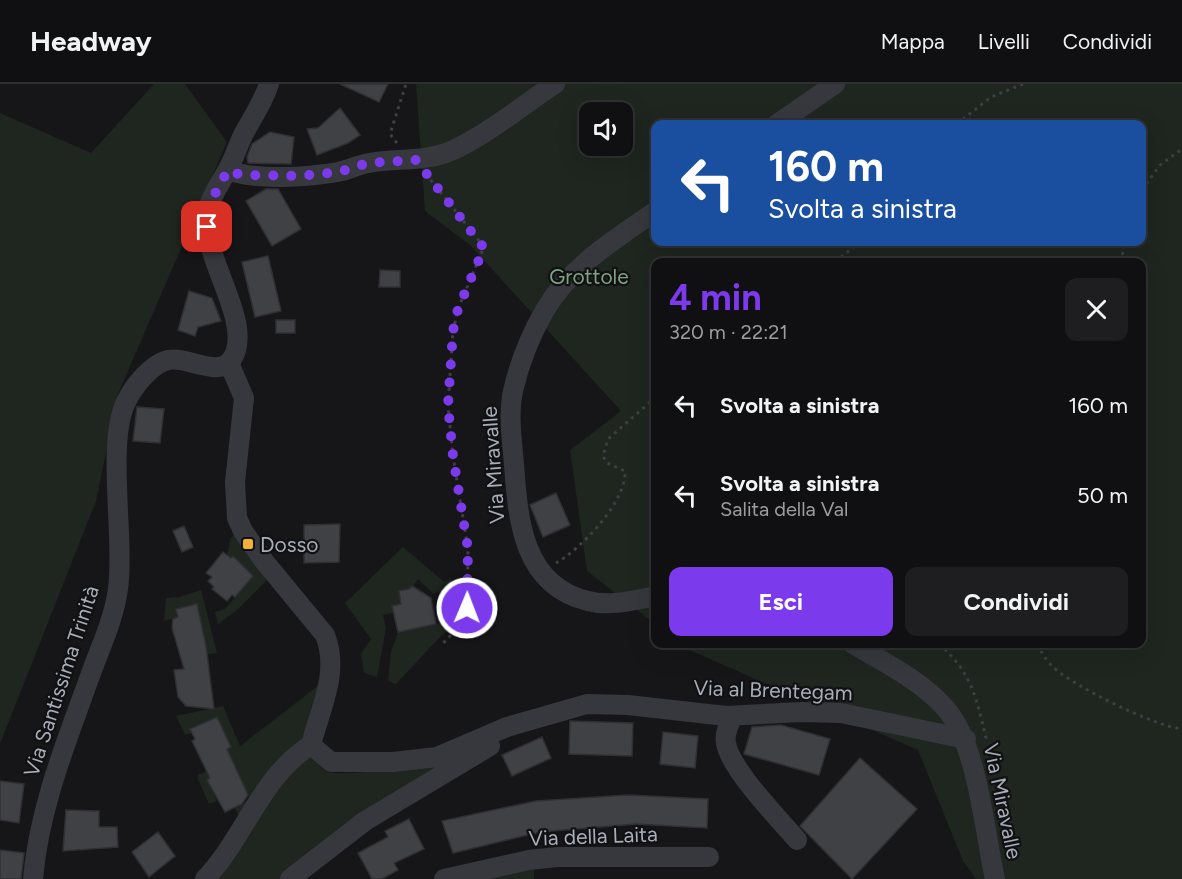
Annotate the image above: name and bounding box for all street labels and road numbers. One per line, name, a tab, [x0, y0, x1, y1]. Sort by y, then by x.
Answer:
street label: Via Miravalle	[476, 405, 510, 525]
street label: Via Santissima Trinità	[18, 582, 104, 780]
street label: Via al Brentegam	[693, 675, 853, 705]
street label: Via Miravalle	[979, 741, 1027, 861]
street label: Via della Laita	[528, 821, 658, 851]

